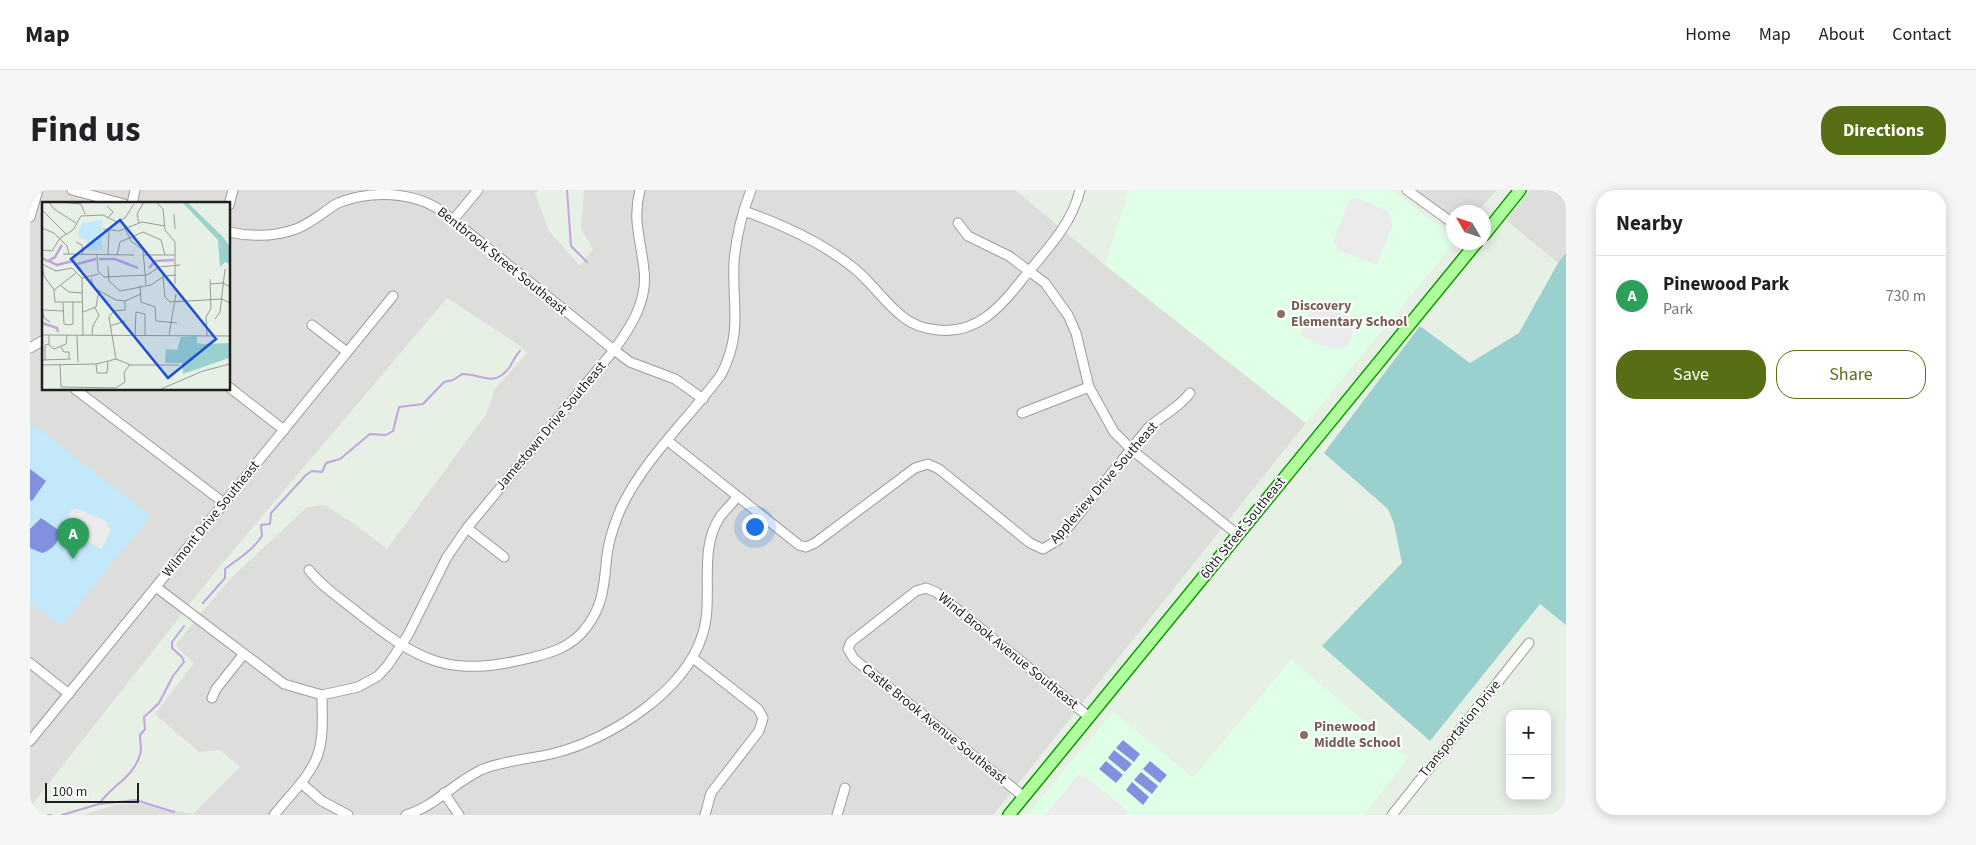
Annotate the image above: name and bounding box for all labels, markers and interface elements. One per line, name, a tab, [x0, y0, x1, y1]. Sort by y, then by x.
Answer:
text: Map	[25, 17, 70, 52]
text: Home	[1685, 22, 1731, 47]
text: Map	[1759, 22, 1791, 47]
text: About	[1819, 22, 1864, 47]
text: Contact	[1892, 22, 1951, 47]
text: Find us	[30, 105, 140, 155]
button: Directions	[1821, 106, 1946, 155]
inset map	[42, 202, 230, 390]
street label: Bentbrook Street Southeast	[433, 202, 571, 320]
north arrow	[1446, 205, 1491, 250]
text: Nearby	[1616, 208, 1683, 238]
text: Pinewood Park	[1663, 271, 1789, 298]
text: A	[1627, 285, 1637, 307]
text: 730 m	[1886, 285, 1926, 307]
place label: Discovery Elementary School	[1291, 296, 1407, 332]
text: Park	[1663, 298, 1693, 320]
marker: Discovery Elementary School	[1275, 308, 1287, 320]
button: Save	[1616, 350, 1766, 399]
button: Share	[1776, 350, 1926, 399]
street label: Jamestown Drive Southeast	[491, 357, 611, 495]
street label: Appleview Drive Southeast	[1045, 417, 1163, 548]
street label: Wilmont Drive Southeast	[158, 456, 264, 582]
street label: 60th Street Southeast	[1196, 473, 1291, 583]
your location	[742, 514, 768, 540]
pin: A	[57, 518, 89, 559]
street label: Wind Brook Avenue Southeast	[933, 588, 1083, 714]
street label: Castle Brook Avenue Southeast	[857, 659, 1011, 789]
street label: Transportation Drive	[1414, 676, 1506, 782]
map controls	[1506, 710, 1551, 800]
button: +	[1506, 710, 1551, 755]
place label: Pinewood Middle School	[1314, 717, 1401, 753]
marker: Pinewood Middle School	[1298, 729, 1310, 741]
button: −	[1506, 755, 1551, 800]
scale bar	[45, 780, 139, 803]
text: 100 m	[52, 782, 87, 802]

